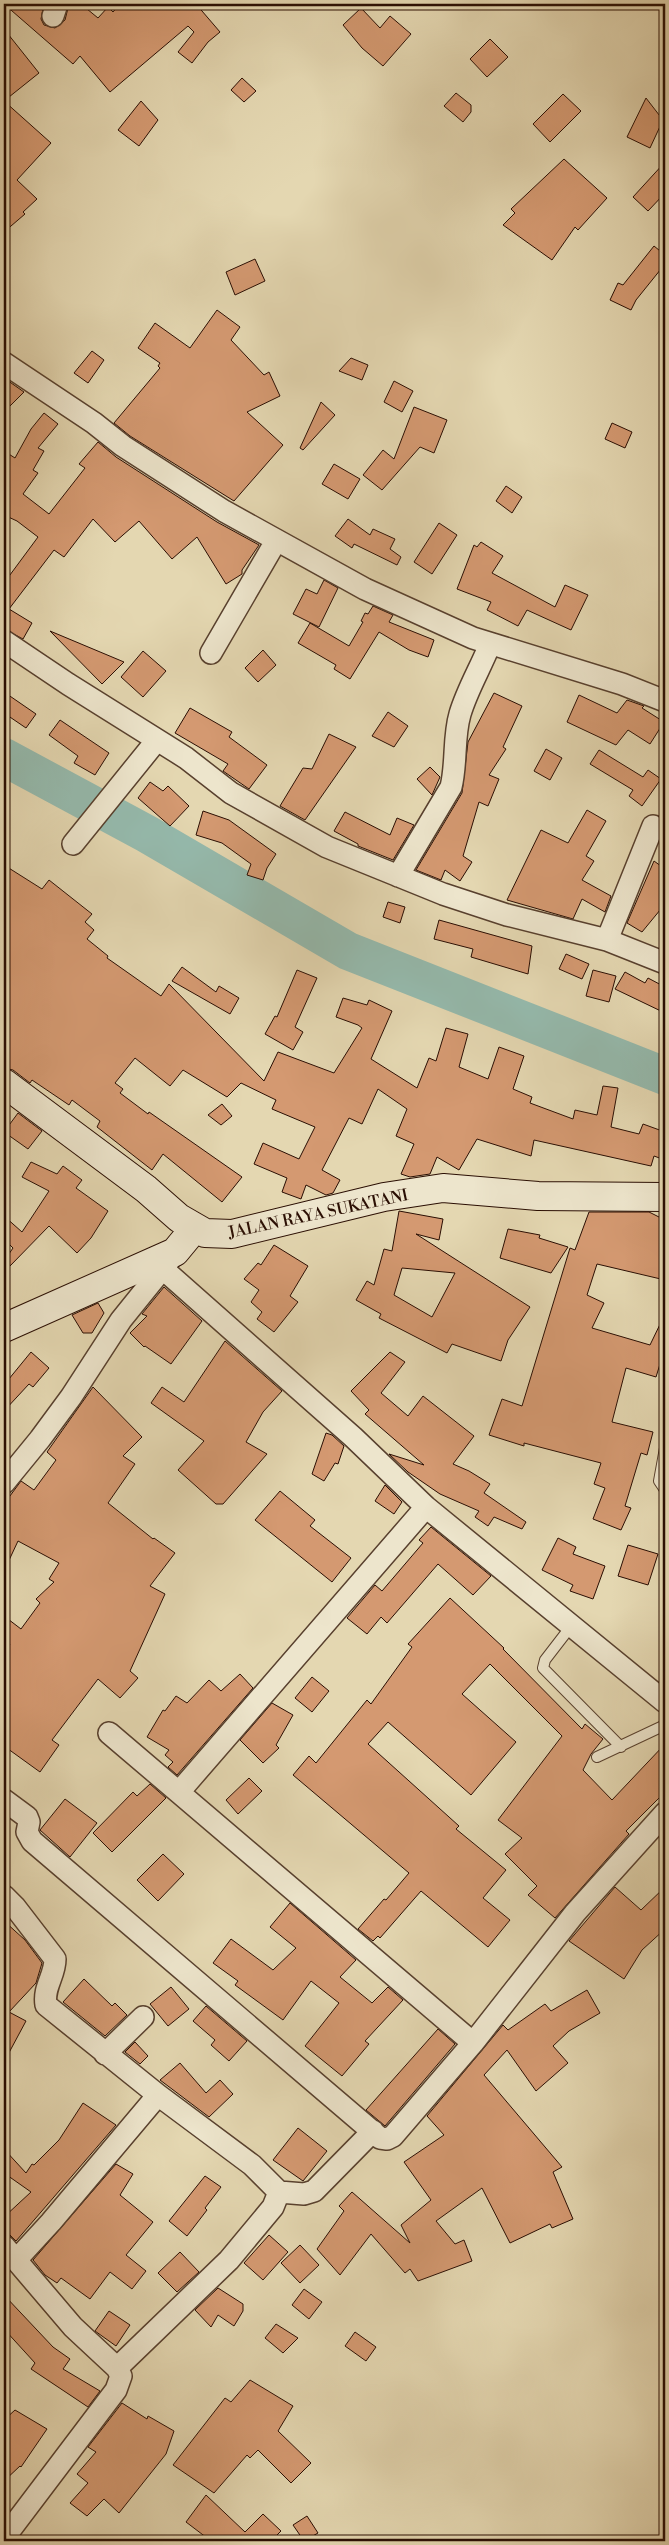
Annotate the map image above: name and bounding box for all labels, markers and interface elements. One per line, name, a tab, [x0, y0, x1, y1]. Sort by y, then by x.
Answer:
street label: JALAN RAYA SUKATANI	[225, 1185, 410, 1243]

